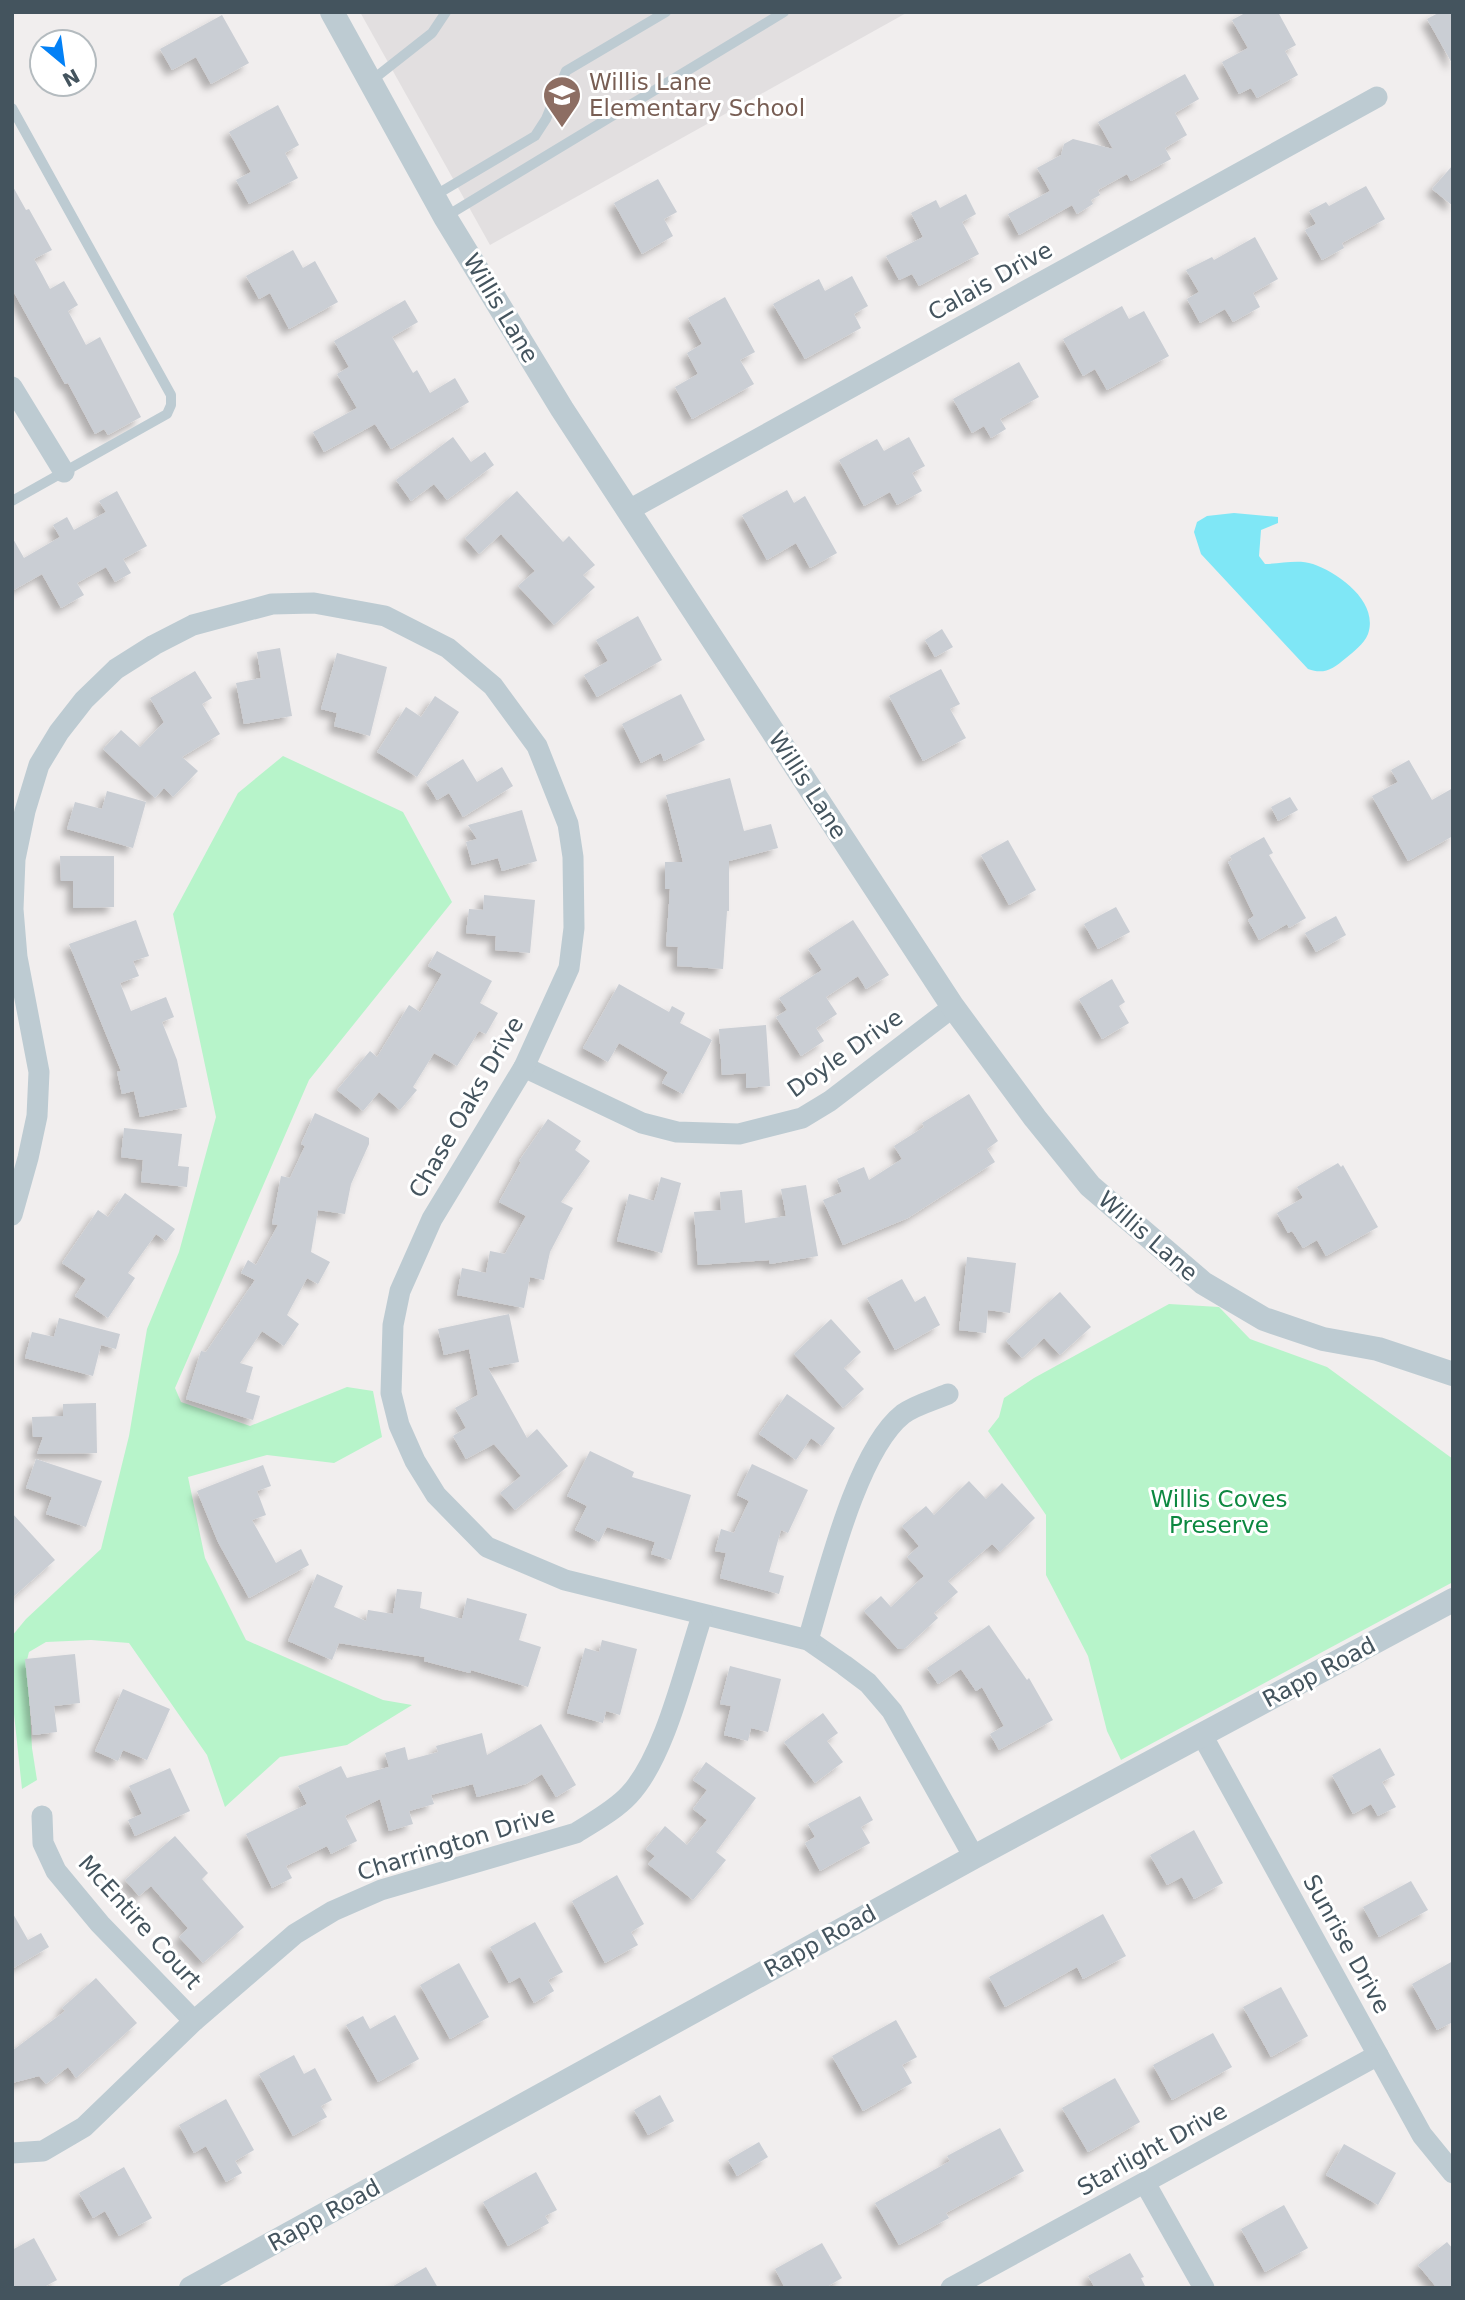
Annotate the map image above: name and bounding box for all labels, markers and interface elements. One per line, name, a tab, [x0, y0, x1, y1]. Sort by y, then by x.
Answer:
north arrow	[28, 28, 98, 98]
text: N	[59, 64, 84, 91]
place label: Willis Lane Elementary School	[589, 69, 805, 121]
school or university icon: Willis Lane Elementary School	[541, 74, 583, 129]
street label: Calais Drive	[924, 236, 1056, 326]
street label: Willis Lane	[458, 249, 544, 367]
street label: Willis Lane	[764, 726, 852, 844]
street label: Doyle Drive	[782, 1004, 908, 1102]
street label: Chase Oaks Drive	[404, 1012, 528, 1202]
street label: Willis Lane	[1093, 1186, 1203, 1286]
park label: Willis Coves Preserve	[1151, 1486, 1287, 1538]
street label: Rapp Road	[1258, 1631, 1380, 1713]
street label: Charrington Drive	[354, 1801, 558, 1885]
street label: McEntire Court	[73, 1850, 207, 1994]
street label: Sunrise Drive	[1298, 1870, 1396, 2018]
street label: Rapp Road	[760, 1900, 880, 1982]
street label: Starlight Drive	[1073, 2097, 1231, 2201]
street label: Rapp Road	[264, 2174, 384, 2256]

